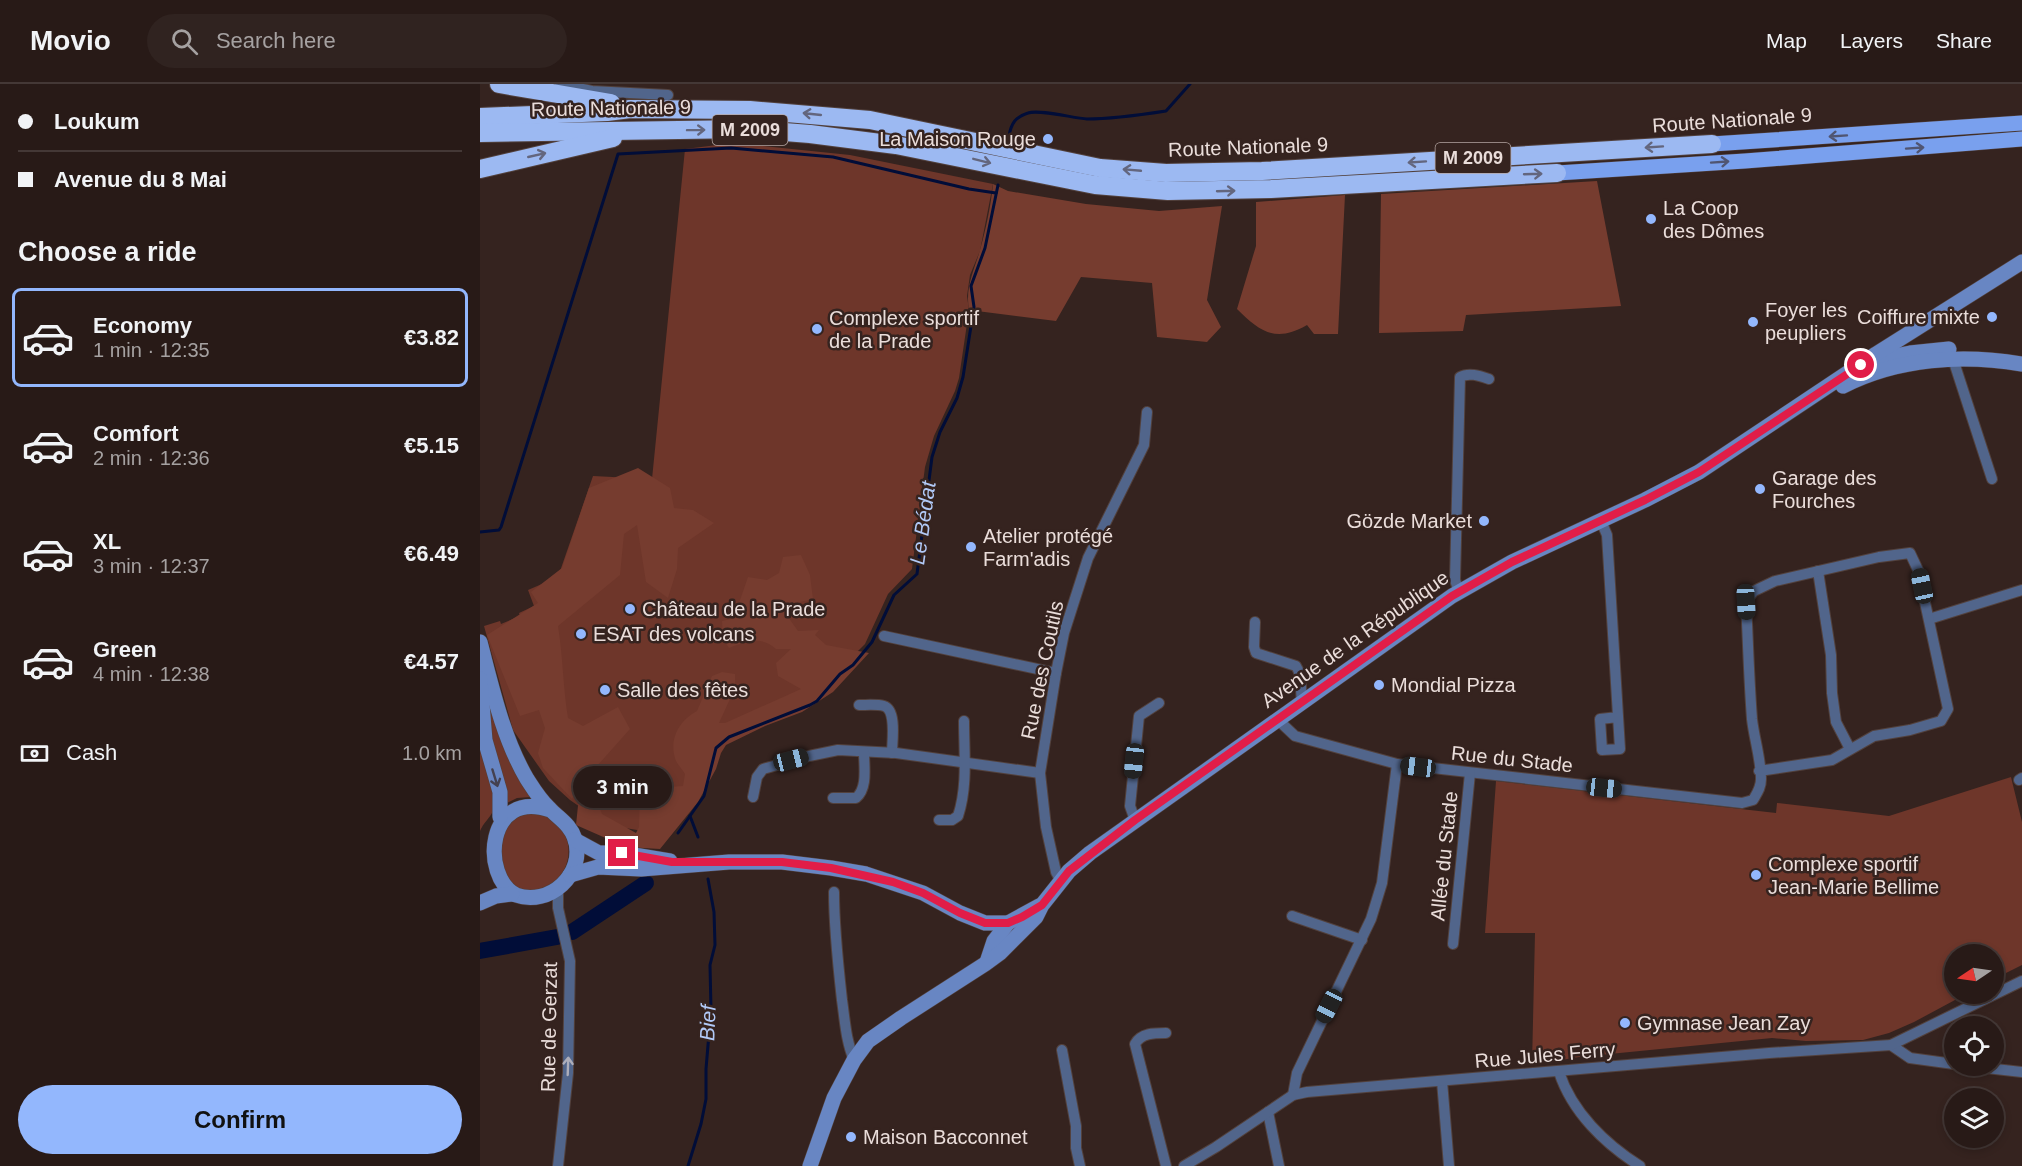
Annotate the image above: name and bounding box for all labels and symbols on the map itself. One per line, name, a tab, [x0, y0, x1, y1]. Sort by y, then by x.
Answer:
street label: Route Nationale 9	[531, 96, 691, 120]
street label: Route Nationale 9	[1651, 103, 1813, 137]
one-way arrow	[802, 108, 822, 119]
road number: M 2009	[712, 115, 788, 145]
one-way arrow	[686, 124, 706, 136]
place label: La Maison Rouge	[879, 128, 1036, 150]
one-way arrow	[1828, 130, 1848, 141]
marker: La Maison Rouge	[1041, 132, 1055, 146]
street label: Route Nationale 9	[1168, 133, 1328, 161]
one-way arrow	[1644, 142, 1664, 153]
road number: M 2009	[1436, 143, 1510, 173]
one-way arrow	[1904, 143, 1924, 154]
one-way arrow	[527, 149, 546, 161]
one-way arrow	[972, 156, 991, 168]
one-way arrow	[1408, 157, 1428, 168]
one-way arrow	[1710, 157, 1730, 168]
one-way arrow	[1122, 165, 1142, 176]
one-way arrow	[1522, 168, 1542, 179]
one-way arrow	[1216, 185, 1236, 197]
place label: La Coop des Dômes	[1663, 197, 1764, 242]
marker: La Coop des Dômes	[1644, 212, 1658, 226]
place label: Foyer les peupliers	[1765, 299, 1847, 344]
place label: Coiffure mixte	[1857, 306, 1980, 328]
place label: Complexe sportif de la Prade	[829, 307, 980, 352]
marker: Coiffure mixte	[1985, 310, 1999, 324]
marker: Foyer les peupliers	[1746, 315, 1760, 329]
marker: Complexe sportif de la Prade	[810, 322, 824, 336]
route start	[1847, 351, 1874, 378]
place label: Garage des Fourches	[1772, 467, 1877, 512]
water label: Le Bédat	[905, 479, 940, 566]
marker: Garage des Fourches	[1753, 482, 1767, 496]
place label: Gözde Market	[1346, 510, 1472, 532]
marker: Gözde Market	[1477, 514, 1491, 528]
place label: Atelier protégé Farm'adis	[983, 525, 1113, 570]
marker: Atelier protégé Farm'adis	[964, 540, 978, 554]
street label: Avenue de la République	[1257, 566, 1453, 712]
car	[1909, 567, 1935, 605]
car	[1736, 584, 1756, 620]
place label: Château de la Prade	[642, 598, 825, 620]
street label: Rue des Coutils	[1017, 599, 1067, 741]
marker: Château de la Prade	[623, 602, 637, 616]
place label: ESAT des volcans	[593, 623, 755, 645]
marker: ESAT des volcans	[574, 627, 588, 641]
place label: Mondial Pizza	[1391, 674, 1516, 696]
marker: Mondial Pizza	[1372, 678, 1386, 692]
place label: Salle des fêtes	[617, 679, 748, 701]
marker: Salle des fêtes	[598, 683, 612, 697]
car	[1123, 742, 1145, 780]
street label: Rue du Stade	[1450, 742, 1574, 776]
car	[771, 747, 811, 773]
car	[1399, 756, 1437, 778]
callout: 3 min	[572, 766, 672, 808]
one-way arrow	[490, 768, 501, 787]
car	[1585, 777, 1623, 799]
street label: Allée du Stade	[1426, 790, 1462, 922]
route end	[608, 839, 635, 866]
place label: Complexe sportif Jean-Marie Bellime	[1768, 853, 1939, 898]
marker: Complexe sportif Jean-Marie Bellime	[1749, 868, 1763, 882]
north arrow	[1944, 944, 2004, 1004]
street label: Rue de Gerzat	[537, 961, 561, 1092]
car	[1313, 986, 1345, 1026]
water label: Bief	[695, 1002, 720, 1041]
place label: Gymnase Jean Zay	[1637, 1012, 1810, 1034]
marker: Gymnase Jean Zay	[1618, 1016, 1632, 1030]
street label: Rue Jules Ferry	[1474, 1038, 1616, 1072]
one-way arrow	[562, 1057, 573, 1077]
place label: Maison Bacconnet	[863, 1126, 1028, 1148]
marker: Maison Bacconnet	[844, 1130, 858, 1144]

